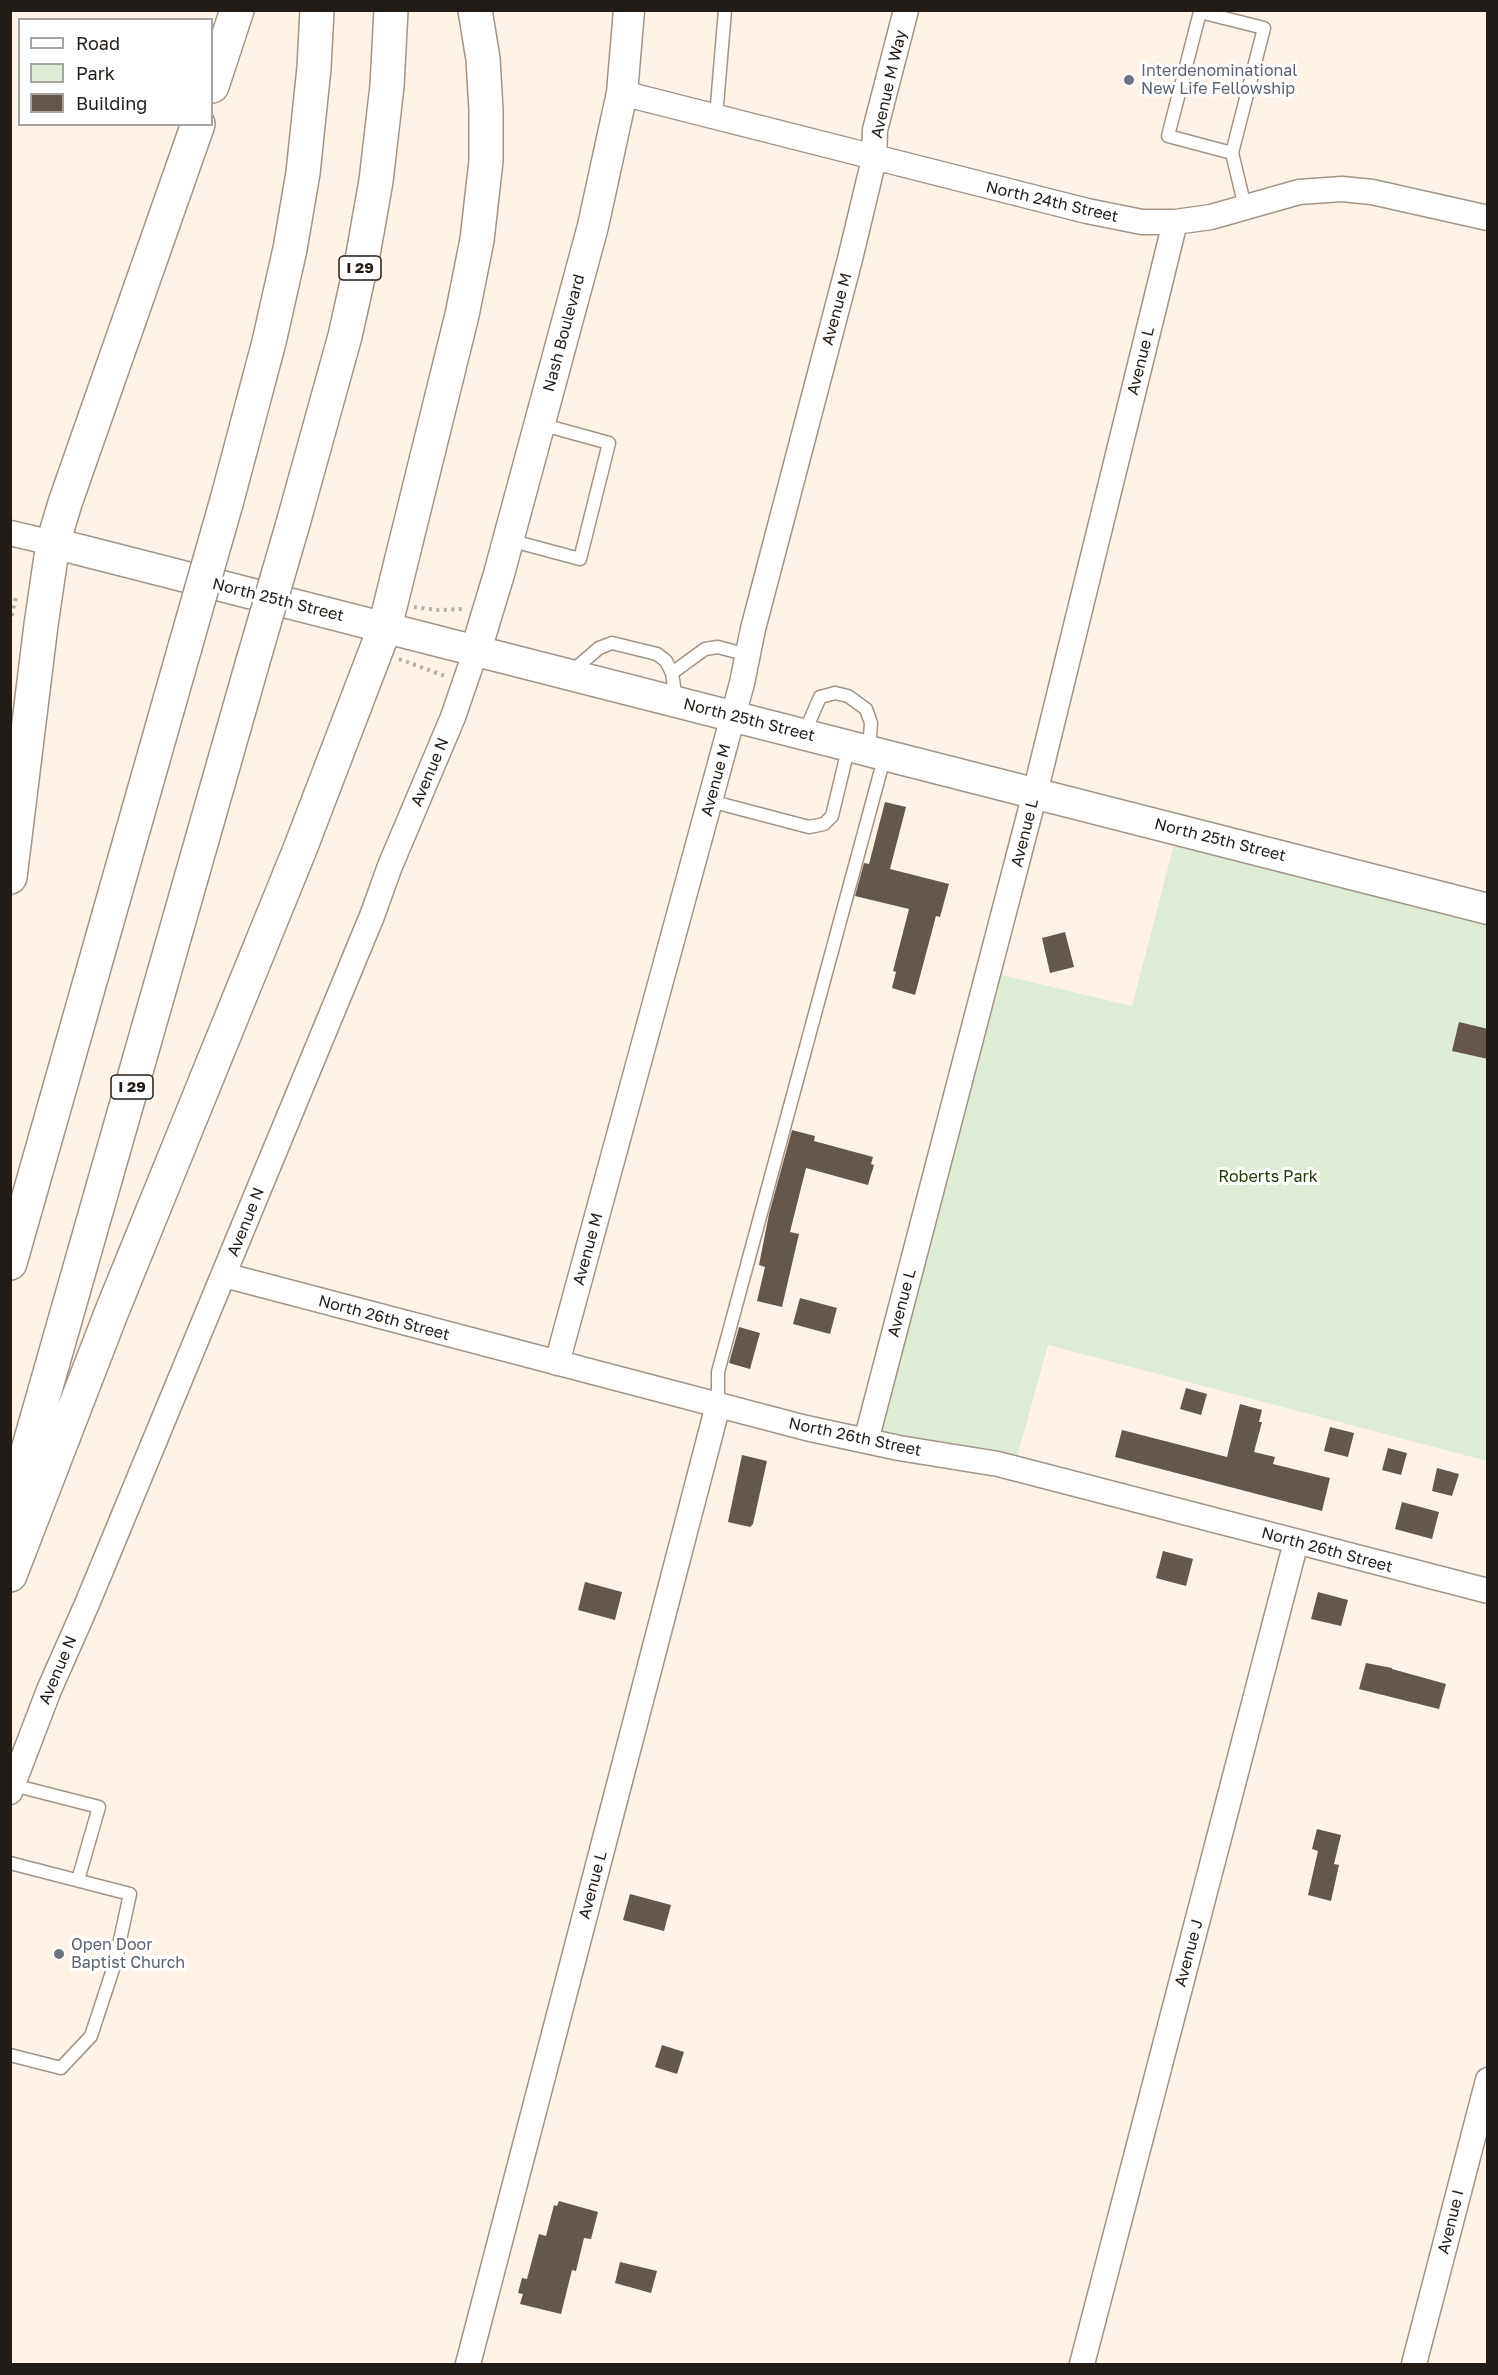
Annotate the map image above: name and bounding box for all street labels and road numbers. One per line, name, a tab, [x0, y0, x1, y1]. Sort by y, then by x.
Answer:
street label: Avenue M Way	[867, 28, 911, 140]
street label: North 24th Street	[984, 177, 1120, 227]
road number: I 29	[339, 256, 381, 280]
street label: Avenue M	[818, 271, 856, 347]
street label: Nash Boulevard	[539, 272, 589, 394]
street label: Avenue L	[1123, 325, 1159, 397]
street label: North 25th Street	[210, 574, 346, 626]
street label: North 25th Street	[681, 694, 817, 746]
street label: Avenue N	[407, 735, 453, 809]
street label: Avenue M	[697, 742, 735, 818]
street label: Avenue L	[1007, 797, 1043, 869]
street label: North 25th Street	[1152, 814, 1288, 866]
road number: I 29	[111, 1075, 153, 1099]
street label: Avenue N	[223, 1185, 269, 1259]
street label: Avenue M	[569, 1211, 607, 1287]
street label: Avenue L	[884, 1267, 920, 1339]
street label: North 26th Street	[316, 1291, 452, 1345]
street label: North 26th Street	[787, 1414, 923, 1460]
street label: North 26th Street	[1259, 1523, 1395, 1577]
street label: Avenue N	[35, 1633, 81, 1707]
street label: Avenue L	[575, 1849, 611, 1921]
street label: Avenue J	[1171, 1917, 1207, 1989]
street label: Avenue I	[1434, 2188, 1468, 2256]

